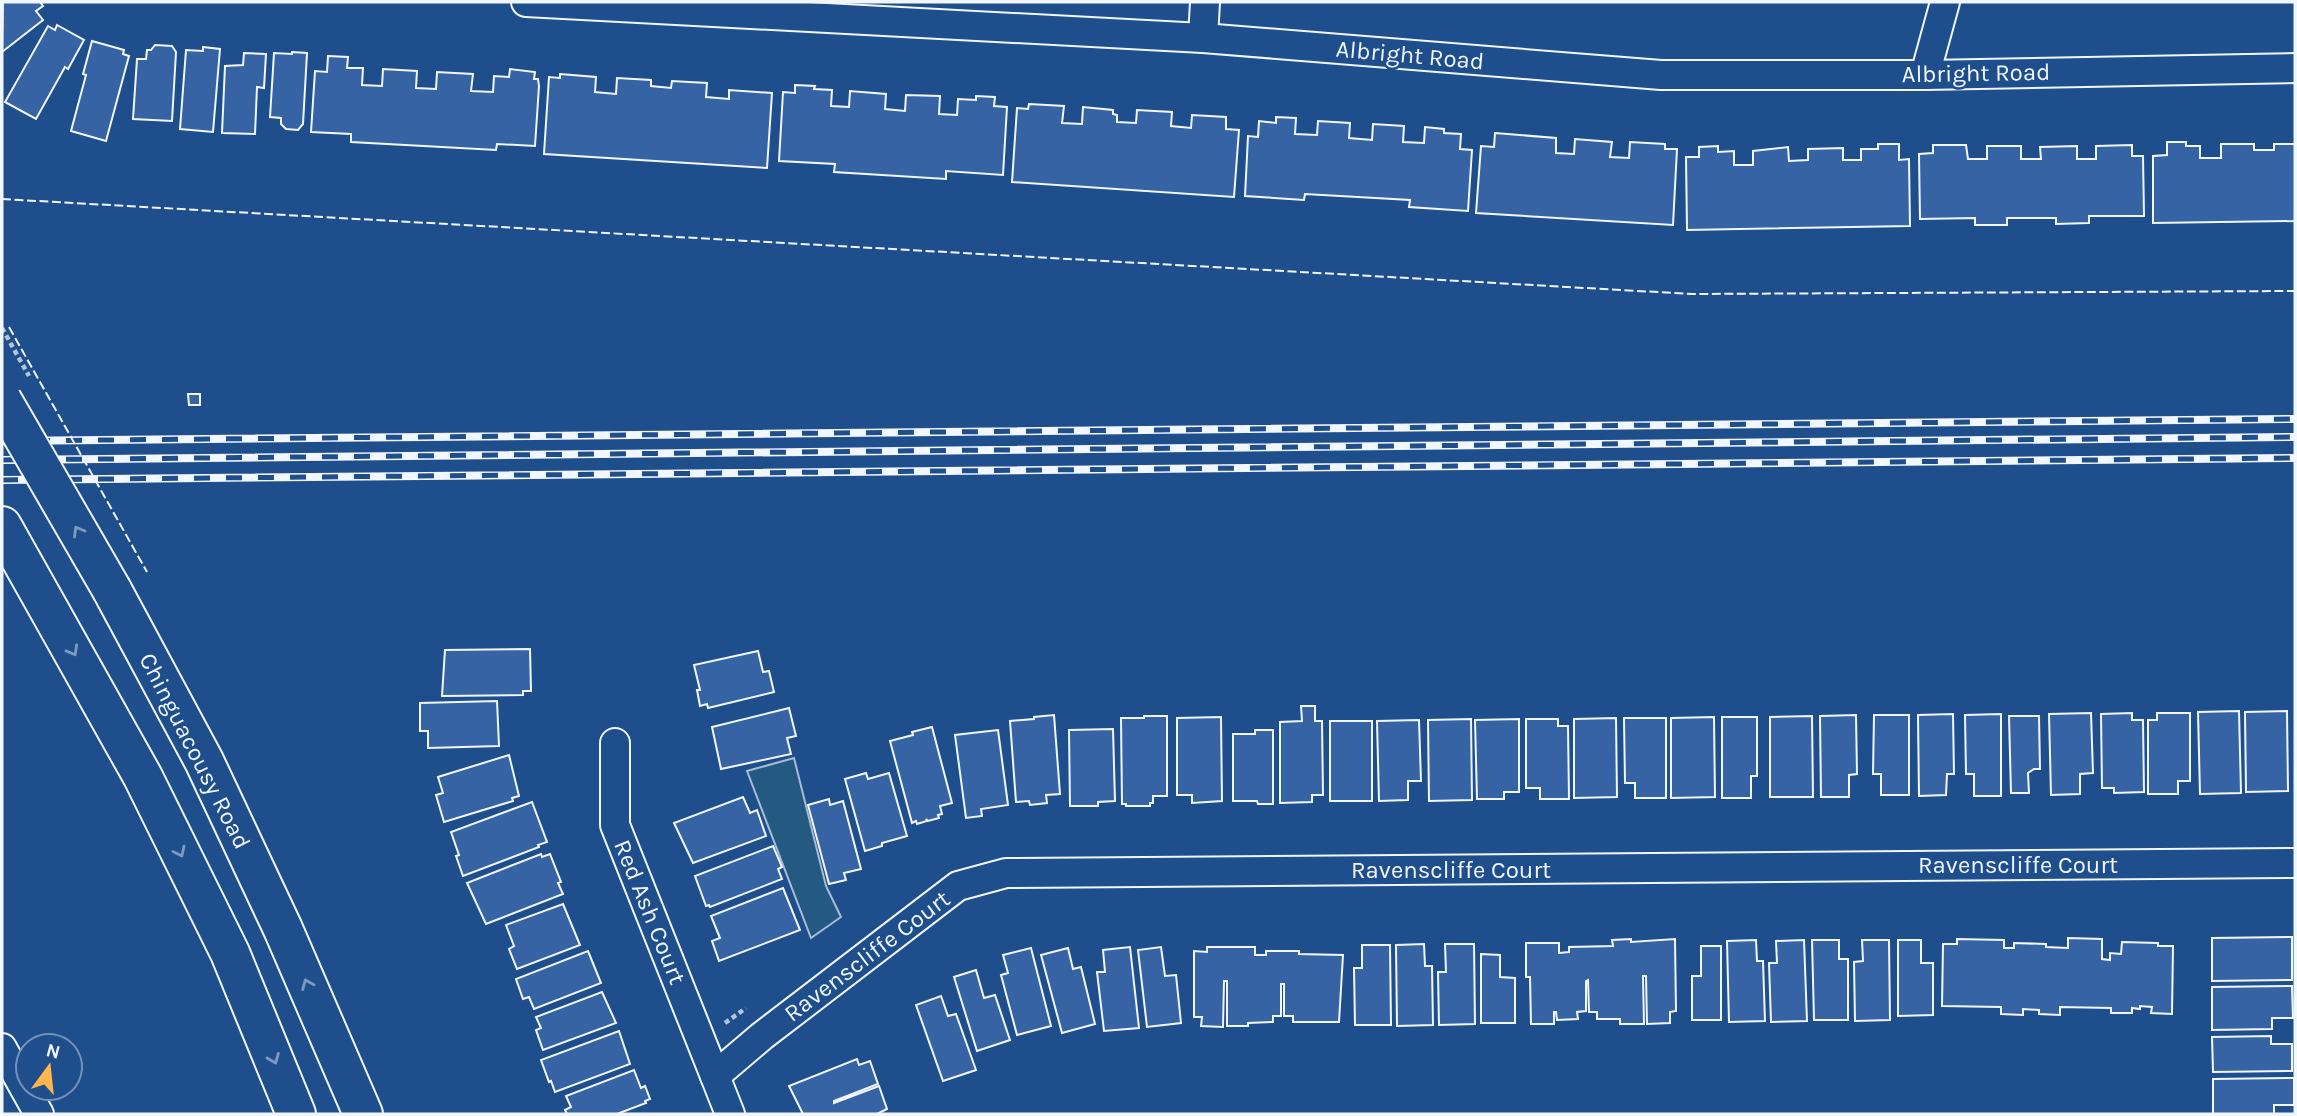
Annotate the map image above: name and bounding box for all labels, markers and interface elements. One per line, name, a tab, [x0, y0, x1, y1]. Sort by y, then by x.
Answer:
street label: Albright Road	[1335, 35, 1485, 75]
street label: Albright Road	[1901, 58, 2051, 88]
one-way arrow	[73, 525, 86, 538]
one-way arrow	[65, 644, 78, 657]
street label: Chinguacousy Road	[133, 648, 257, 854]
street label: Red Ash Court	[608, 836, 692, 988]
one-way arrow	[172, 845, 186, 857]
street label: Ravenscliffe Court	[1918, 851, 2118, 879]
street label: Ravenscliffe Court	[1351, 856, 1551, 884]
street label: Ravenscliffe Court	[779, 885, 955, 1027]
one-way arrow	[301, 979, 315, 991]
north arrow	[14, 1032, 84, 1102]
text: N	[44, 1039, 63, 1064]
one-way arrow	[265, 1053, 279, 1065]

